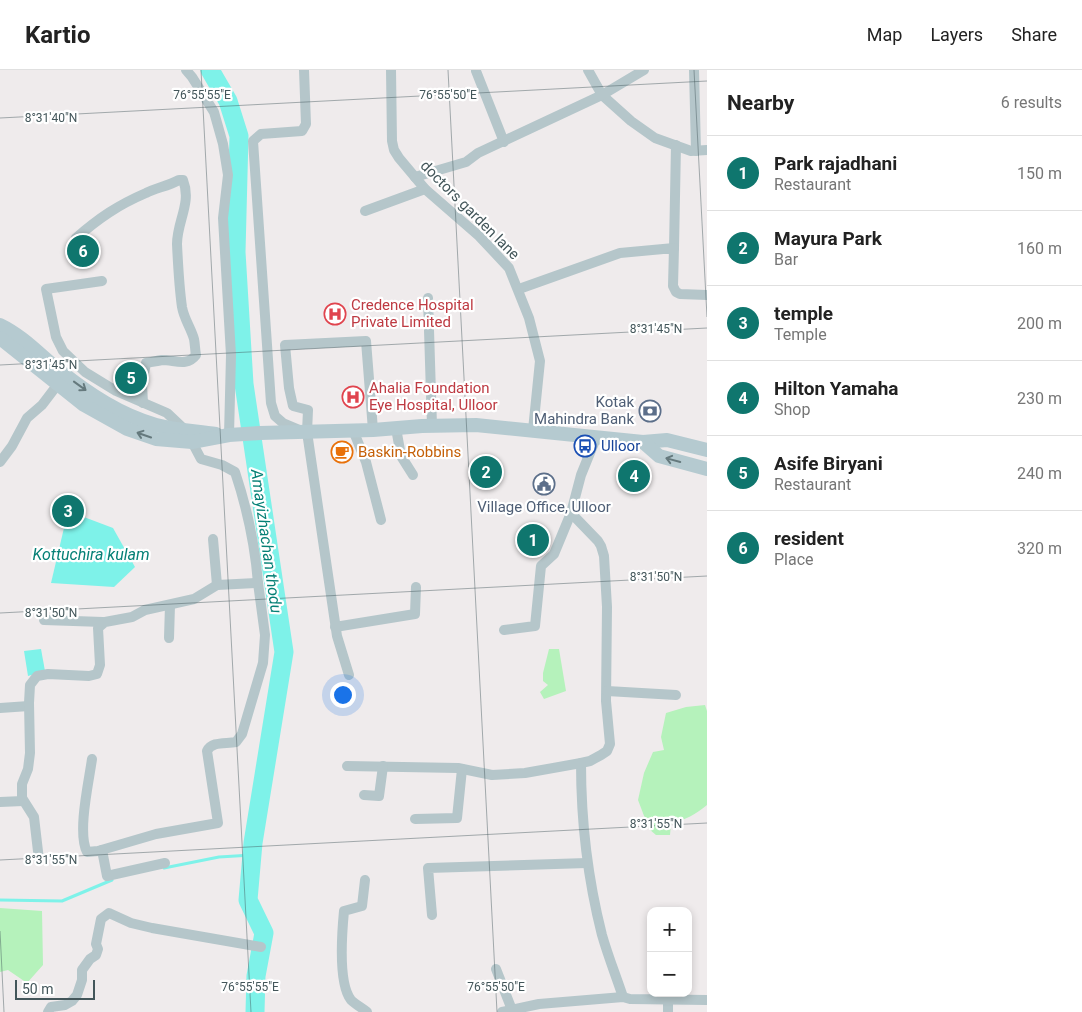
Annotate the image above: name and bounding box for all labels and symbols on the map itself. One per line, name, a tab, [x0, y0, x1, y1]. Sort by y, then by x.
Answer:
text: 76°55'55"E	[173, 88, 231, 102]
text: 76°55'50"E	[419, 88, 477, 102]
text: 8°31'40"N	[25, 111, 77, 125]
street label: doctors garden lane	[417, 157, 523, 263]
pin: 6	[67, 232, 99, 270]
place label: Credence Hospital Private Limited	[351, 296, 474, 331]
hospital icon: Credence Hospital Private Limited	[323, 302, 347, 326]
text: 8°31'45"N	[630, 322, 682, 336]
text: 8°31'45"N	[25, 358, 77, 372]
pin: 5	[115, 359, 147, 397]
place label: Ahalia Foundation Eye Hospital, Ulloor	[369, 379, 498, 414]
one-way arrow	[73, 381, 87, 391]
hospital icon: Ahalia Foundation Eye Hospital, Ulloor	[341, 385, 365, 409]
place label: Kotak Mahindra Bank	[534, 393, 634, 428]
bank icon: Kotak Mahindra Bank	[638, 399, 662, 423]
one-way arrow	[136, 430, 152, 439]
bus stop icon: Ulloor	[573, 434, 597, 458]
place label: Ulloor	[601, 437, 640, 455]
cafe icon: Baskin-Robbins	[330, 440, 354, 464]
place label: Baskin-Robbins	[358, 443, 461, 461]
pin: 2	[470, 453, 502, 491]
one-way arrow	[665, 455, 681, 464]
pin: 4	[618, 457, 650, 495]
water label: Amayizhachan thodu	[247, 467, 286, 615]
public building icon: Village Office, Ulloor	[532, 472, 556, 496]
pin: 3	[52, 492, 84, 530]
place label: Village Office, Ulloor	[477, 498, 611, 516]
pin: 1	[517, 521, 549, 559]
water label: Kottuchira kulam	[32, 545, 150, 564]
text: 8°31'50"N	[630, 570, 682, 584]
text: 8°31'50"N	[25, 606, 77, 620]
your location	[330, 682, 356, 708]
text: 8°31'55"N	[630, 817, 682, 831]
text: 8°31'55"N	[25, 853, 77, 867]
scale bar	[15, 977, 95, 1000]
text: 76°55'55"E	[221, 980, 279, 994]
text: 76°55'50"E	[467, 980, 525, 994]

